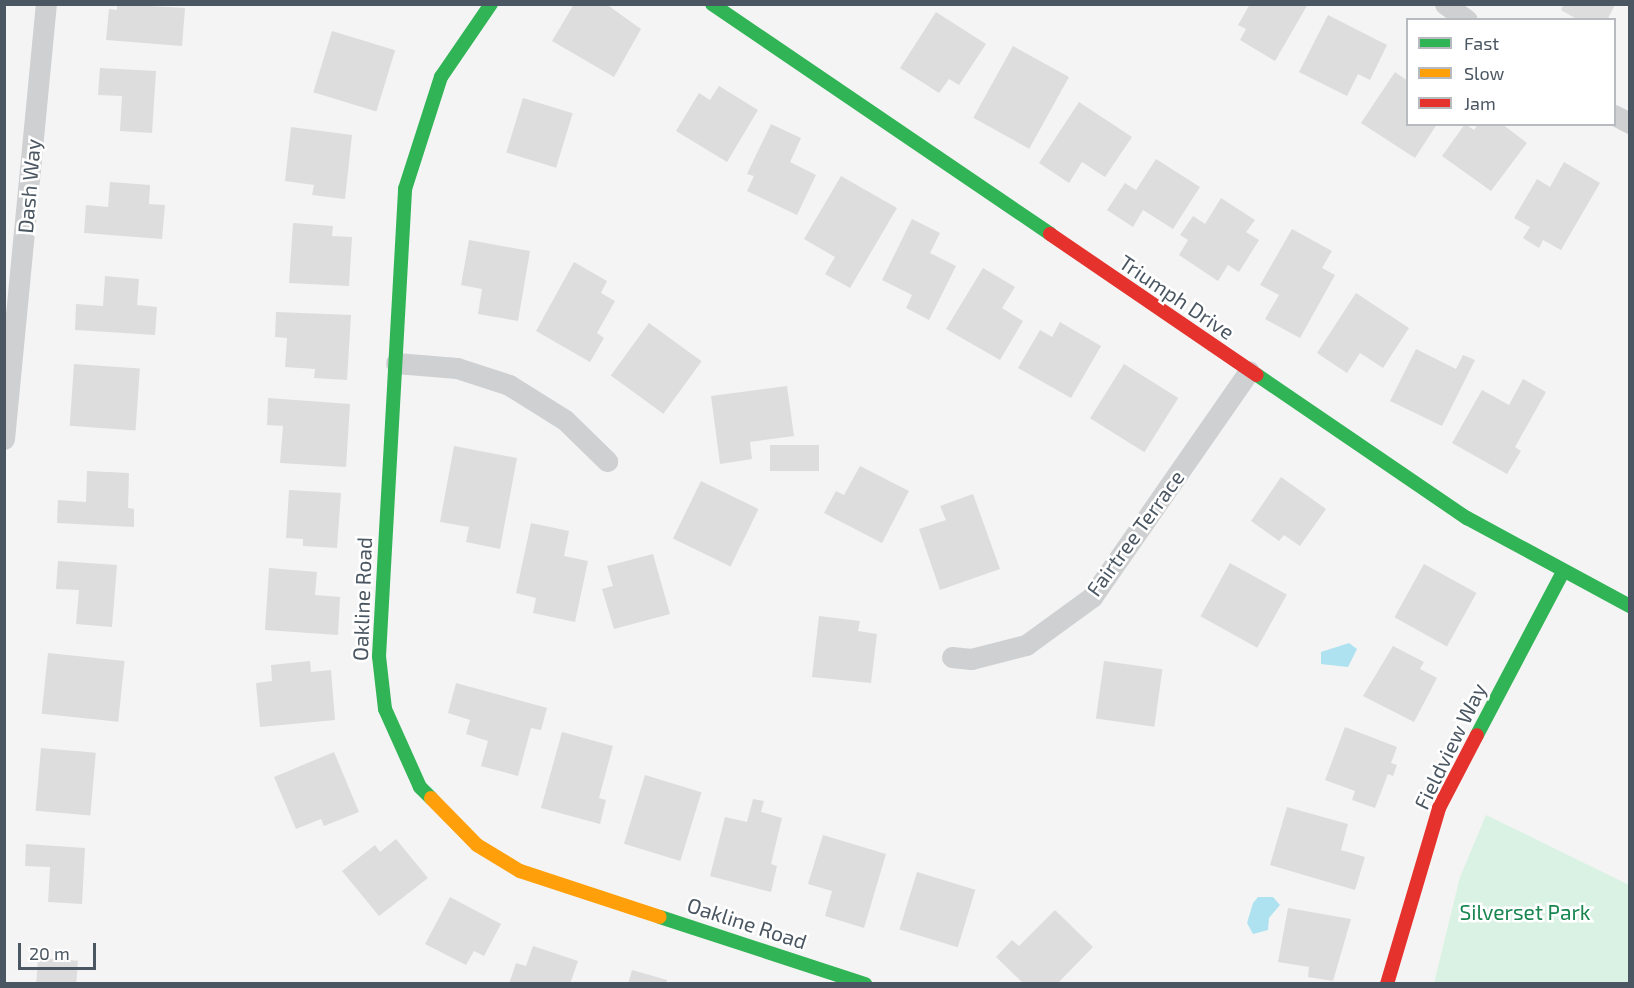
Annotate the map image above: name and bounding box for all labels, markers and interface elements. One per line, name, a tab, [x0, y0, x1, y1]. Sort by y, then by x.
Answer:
legend	[1406, 18, 1616, 126]
text: Fast	[1464, 32, 1499, 54]
text: Slow	[1464, 62, 1504, 84]
text: Jam	[1464, 92, 1496, 114]
street label: Dash Way	[12, 137, 46, 235]
street label: Triumph Drive	[1115, 249, 1239, 345]
street label: Fairtree Terrace	[1081, 465, 1189, 601]
street label: Oakline Road	[347, 536, 377, 662]
street label: Fieldview Way	[1408, 678, 1492, 814]
street label: Oakline Road	[684, 892, 810, 954]
park label: Silverset Park	[1459, 899, 1591, 925]
scale bar	[21, 931, 99, 969]
text: 20 m	[29, 942, 70, 964]

